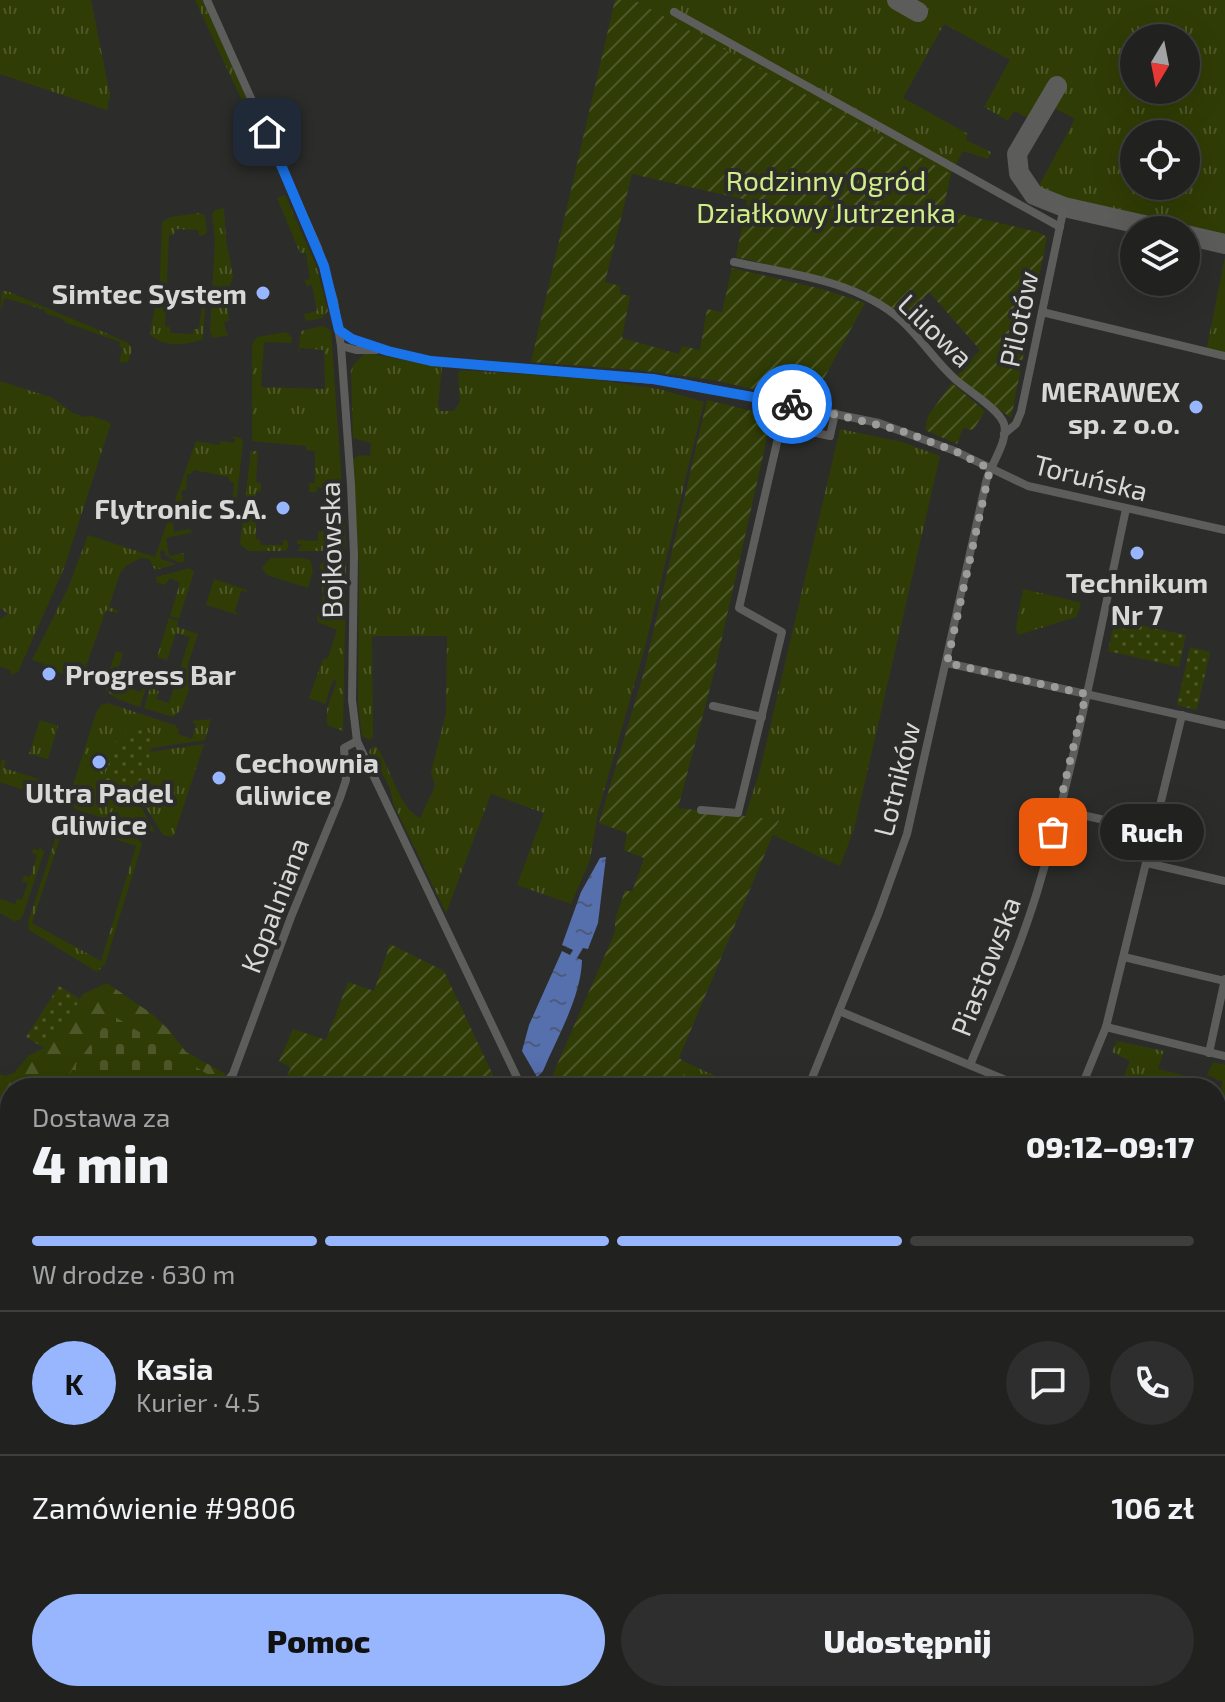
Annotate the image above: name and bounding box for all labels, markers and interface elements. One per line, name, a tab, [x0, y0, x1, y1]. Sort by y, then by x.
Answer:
north arrow	[1120, 24, 1200, 104]
map controls	[1120, 24, 1200, 296]
pin	[233, 98, 301, 166]
icon: home	[245, 110, 289, 154]
button: locate	[1120, 120, 1200, 200]
park label: Rodzinny Ogród Działkowy Jutrzenka	[696, 163, 956, 229]
button: layers	[1120, 216, 1200, 296]
street label: Pilotów	[991, 268, 1045, 370]
place label: Simtec System	[52, 276, 247, 310]
marker: Simtec System	[254, 284, 272, 302]
street label: Liliowa	[892, 286, 980, 374]
courier	[752, 364, 832, 444]
place label: MERAWEX sp. z o.o.	[1041, 374, 1180, 440]
icon: bike	[770, 382, 814, 426]
marker: MERAWEX sp. z o.o.	[1187, 398, 1205, 416]
street label: Toruńska	[1030, 446, 1152, 508]
street label: Bojkowska	[312, 481, 348, 619]
place label: Flytronic S.A.	[94, 491, 267, 525]
marker: Flytronic S.A.	[274, 499, 292, 517]
marker: Technikum Nr 7	[1128, 544, 1146, 562]
place label: Technikum Nr 7	[1066, 565, 1208, 631]
place label: Progress Bar	[65, 657, 236, 691]
marker: Progress Bar	[40, 665, 58, 683]
street label: Lotników	[865, 718, 927, 840]
place label: Cechownia Gliwice	[235, 745, 379, 811]
marker: Ultra Padel Gliwice	[90, 753, 108, 771]
marker: Cechownia Gliwice	[210, 769, 228, 787]
place label: Ultra Padel Gliwice	[25, 775, 174, 841]
pin	[1019, 798, 1087, 866]
callout: Ruch	[1101, 804, 1205, 860]
icon: bag	[1031, 810, 1075, 854]
text: Ruch	[1121, 816, 1183, 847]
street label: Kopalniana	[233, 833, 315, 977]
street label: Piastowska	[943, 892, 1027, 1040]
text: Dostawa za	[32, 1101, 170, 1132]
text: 09:12–09:17	[1026, 1128, 1194, 1164]
text: 4 min	[32, 1131, 170, 1193]
text: W drodze · 630 m	[32, 1258, 235, 1289]
button: chat	[1006, 1341, 1090, 1425]
button: phone	[1110, 1341, 1194, 1425]
text: Kasia	[136, 1350, 213, 1386]
text: K	[64, 1365, 84, 1401]
text: Kurier · 4.5	[136, 1386, 260, 1417]
text: Zamówienie #9806	[32, 1489, 296, 1525]
text: 106 zł	[1111, 1489, 1194, 1525]
button: Pomoc	[32, 1594, 605, 1686]
button: Udostępnij	[621, 1594, 1194, 1686]

